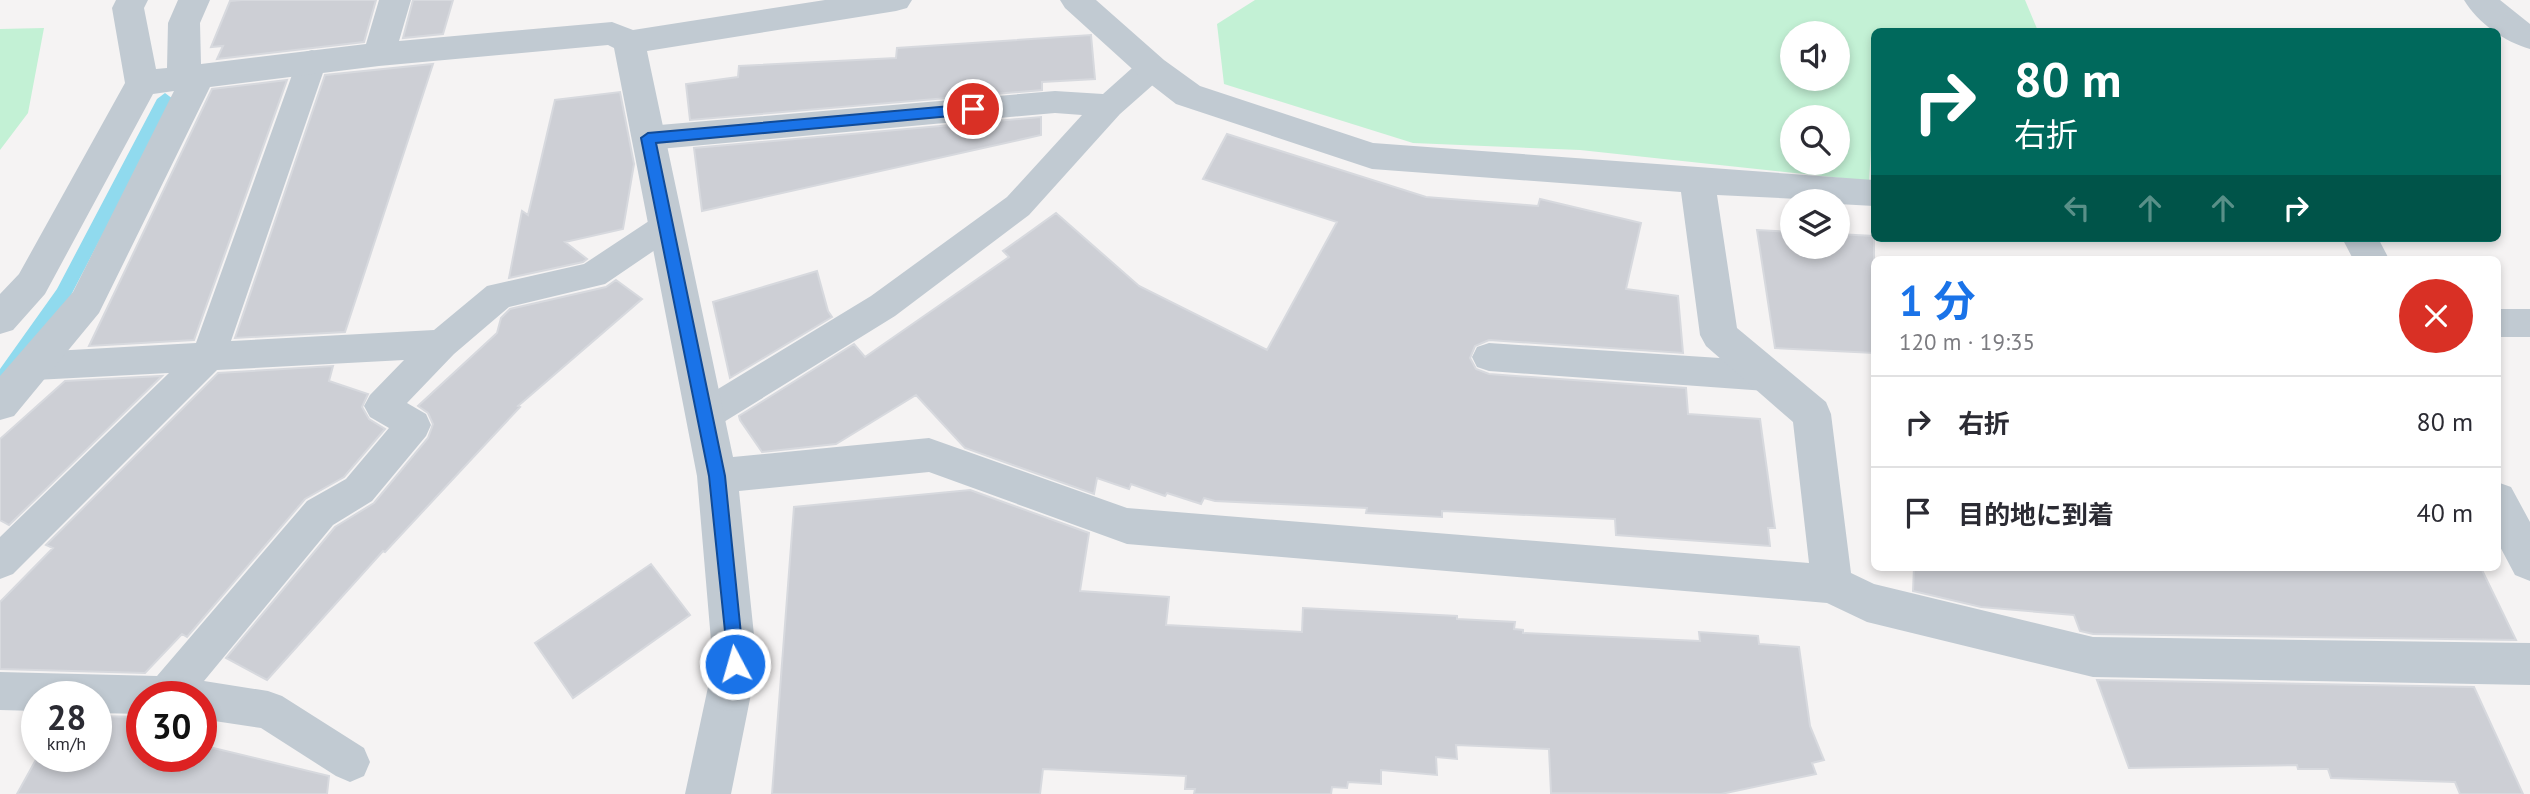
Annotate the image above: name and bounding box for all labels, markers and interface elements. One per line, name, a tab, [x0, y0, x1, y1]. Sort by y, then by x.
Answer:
map controls	[1780, 21, 1850, 259]
button: sound	[1780, 21, 1850, 91]
text: 80 m	[2014, 47, 2121, 111]
icon: right	[1899, 56, 1990, 147]
pin	[943, 79, 1003, 139]
icon: arrive	[954, 90, 992, 128]
button: search	[1780, 105, 1850, 175]
text: 右折	[2014, 113, 2078, 155]
button: layers	[1780, 189, 1850, 259]
icon: left	[2058, 189, 2096, 227]
icon: ahead	[2131, 189, 2169, 227]
icon: ahead	[2204, 189, 2242, 227]
icon: right	[2277, 189, 2315, 227]
text: 1 分	[1899, 273, 1975, 328]
button: close	[2399, 279, 2473, 353]
text: 120 m · 19:35	[1899, 327, 2035, 356]
icon: right	[1899, 403, 1937, 441]
text: 80 m	[2417, 405, 2473, 438]
text: 右折	[1958, 407, 2010, 440]
icon: arrive	[1899, 494, 1937, 532]
text: 40 m	[2417, 496, 2473, 529]
text: 目的地に到着	[1958, 498, 2114, 531]
position arrow	[698, 627, 772, 701]
speed limit sign: 30	[126, 681, 217, 772]
text: 28	[47, 694, 86, 740]
text: km/h	[47, 732, 86, 755]

